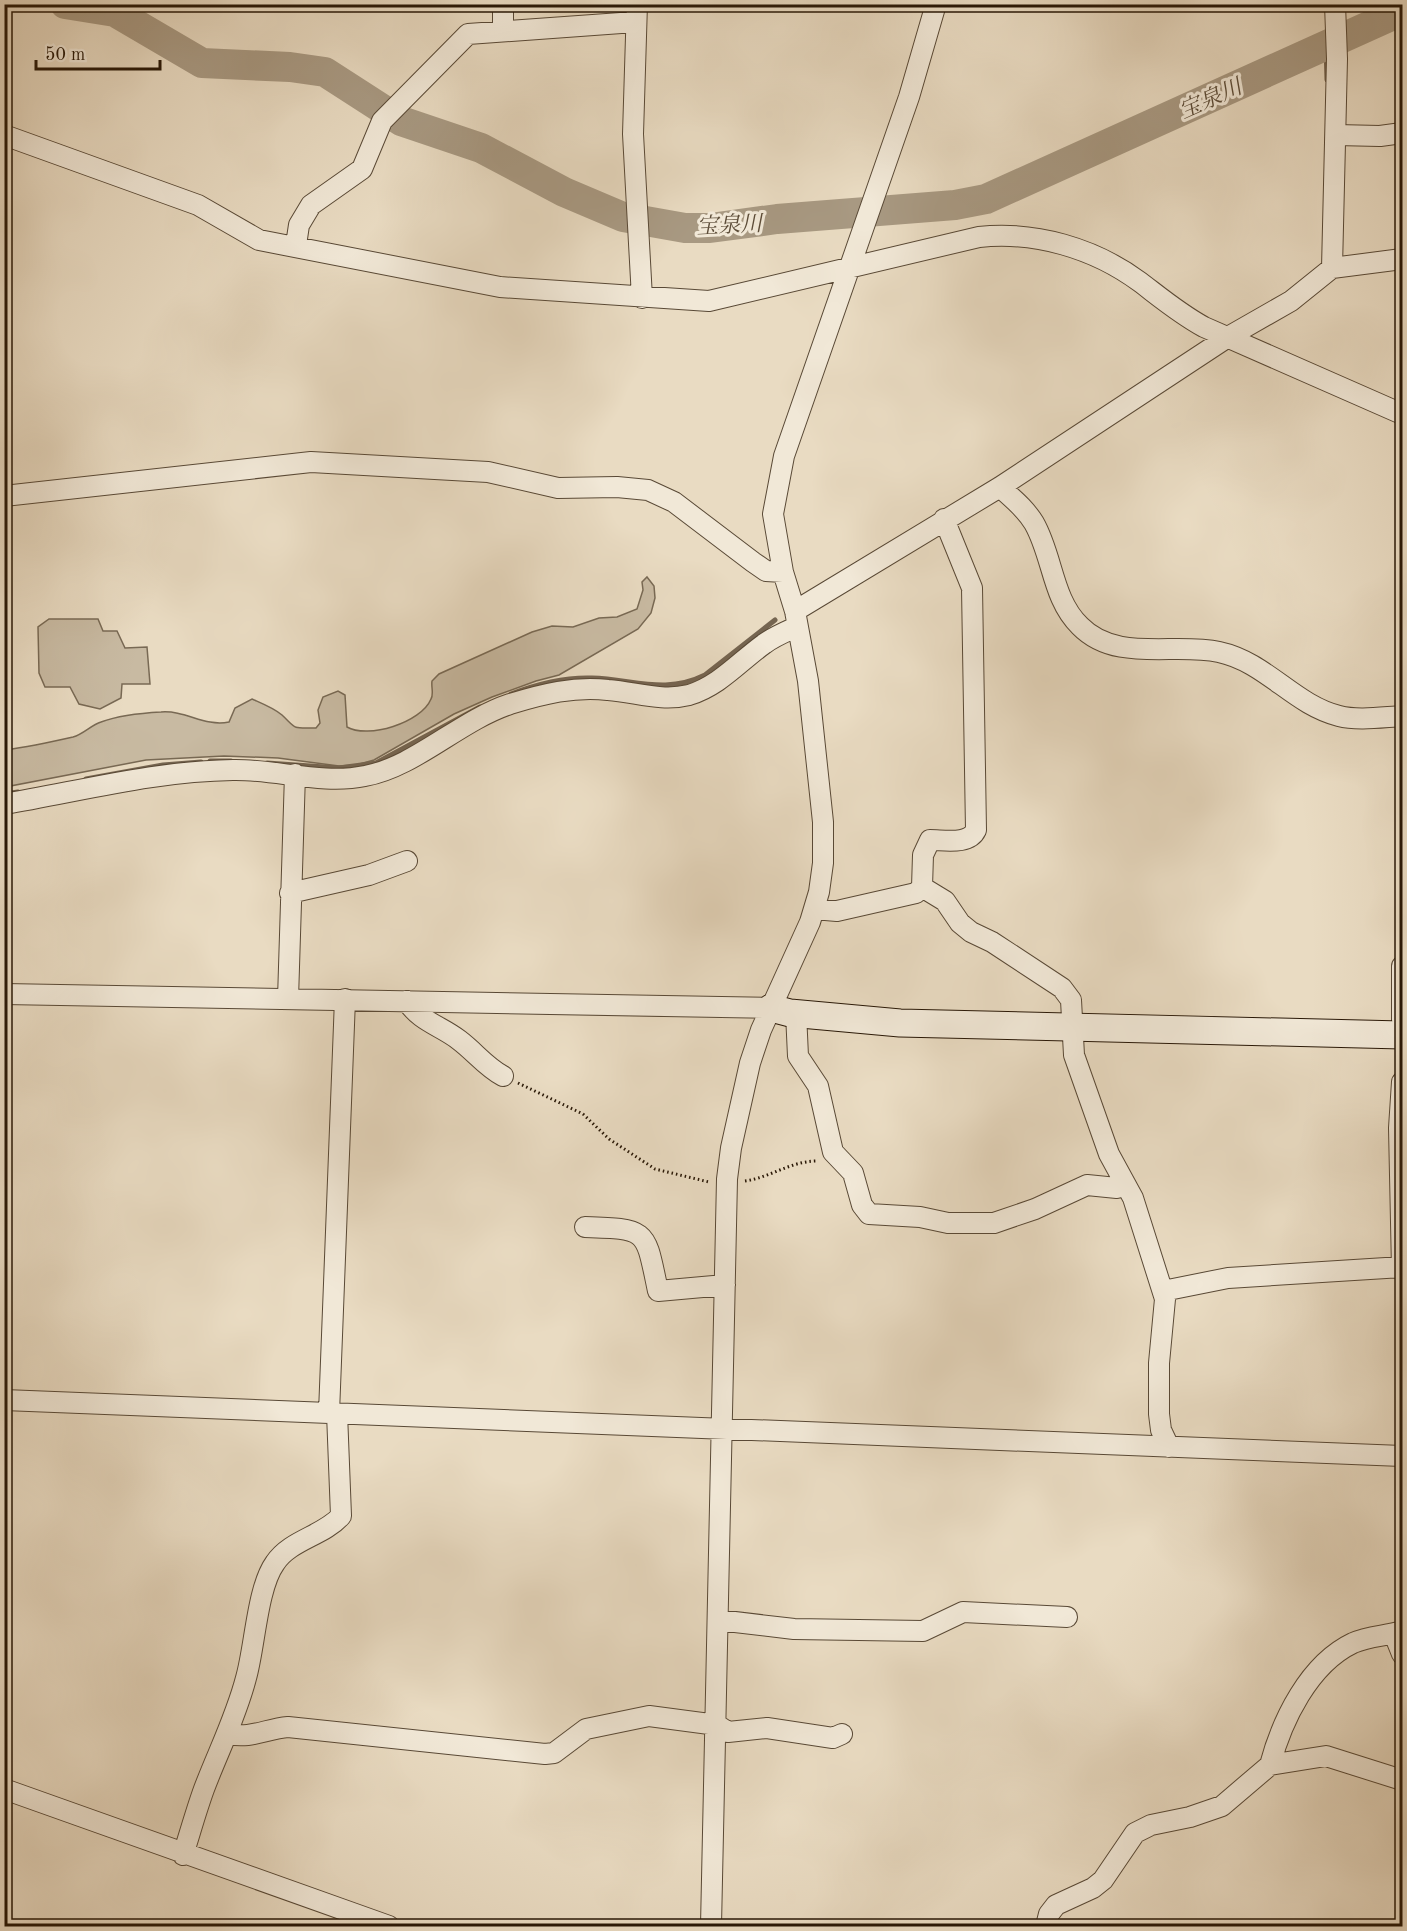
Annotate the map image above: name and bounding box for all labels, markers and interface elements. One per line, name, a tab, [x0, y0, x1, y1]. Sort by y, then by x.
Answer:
scale bar	[36, 33, 160, 71]
text: 50 m	[45, 46, 85, 64]
water label: 宝泉川	[1175, 74, 1247, 123]
water label: 宝泉川	[695, 211, 765, 239]

